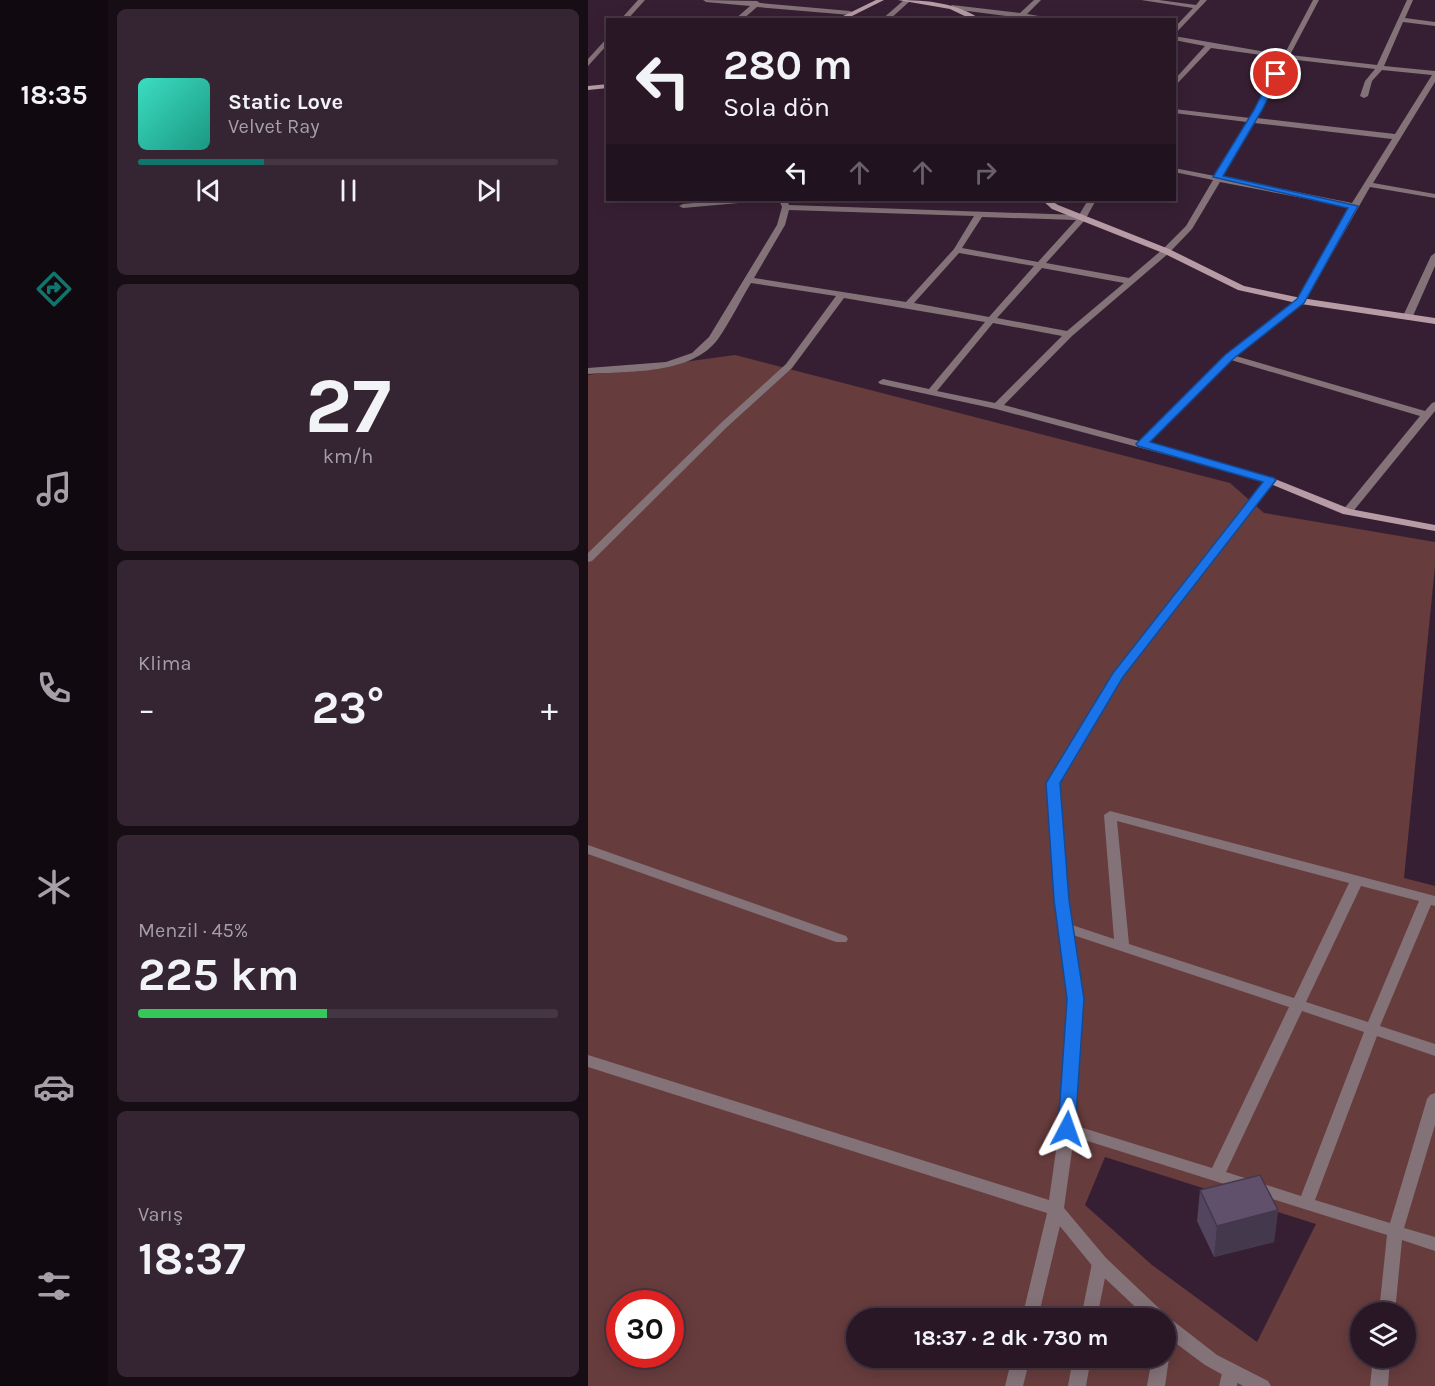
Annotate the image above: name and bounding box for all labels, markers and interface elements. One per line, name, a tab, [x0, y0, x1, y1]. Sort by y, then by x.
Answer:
text: 280 m	[723, 40, 853, 90]
icon: left	[624, 42, 702, 120]
pin	[1250, 48, 1301, 99]
icon: arrive	[1259, 57, 1292, 90]
text: 18:35	[21, 79, 87, 111]
text: Static Love	[228, 89, 343, 115]
text: Sola dön	[723, 91, 830, 123]
text: Velvet Ray	[228, 115, 320, 138]
icon: left	[780, 156, 813, 189]
icon: ahead	[843, 156, 876, 189]
icon: ahead	[906, 156, 939, 189]
icon: right	[969, 156, 1002, 189]
icon: previous	[192, 174, 225, 207]
icon: pause	[332, 174, 365, 207]
icon: next	[472, 174, 505, 207]
icon: directions	[33, 268, 75, 310]
text: 27	[305, 360, 391, 452]
text: km/h	[323, 445, 373, 468]
icon: music	[33, 468, 75, 510]
text: Klima	[138, 652, 191, 675]
icon: phone	[33, 667, 75, 709]
text: 23°	[312, 682, 384, 734]
text: −	[138, 690, 155, 728]
text: +	[541, 690, 558, 728]
icon: climate	[33, 866, 75, 908]
text: Menzil · 45%	[138, 919, 248, 942]
text: 225 km	[138, 949, 299, 1001]
icon: car	[33, 1066, 75, 1108]
position arrow	[1035, 1097, 1099, 1161]
text: Varış	[138, 1203, 183, 1226]
text: 18:37	[138, 1233, 246, 1285]
icon: filters	[33, 1265, 75, 1307]
speed limit sign: 30	[606, 1290, 684, 1368]
map controls	[1350, 1302, 1416, 1368]
button: layers	[1350, 1302, 1416, 1368]
text: 18:37 · 2 dk · 730 m	[914, 1325, 1108, 1351]

